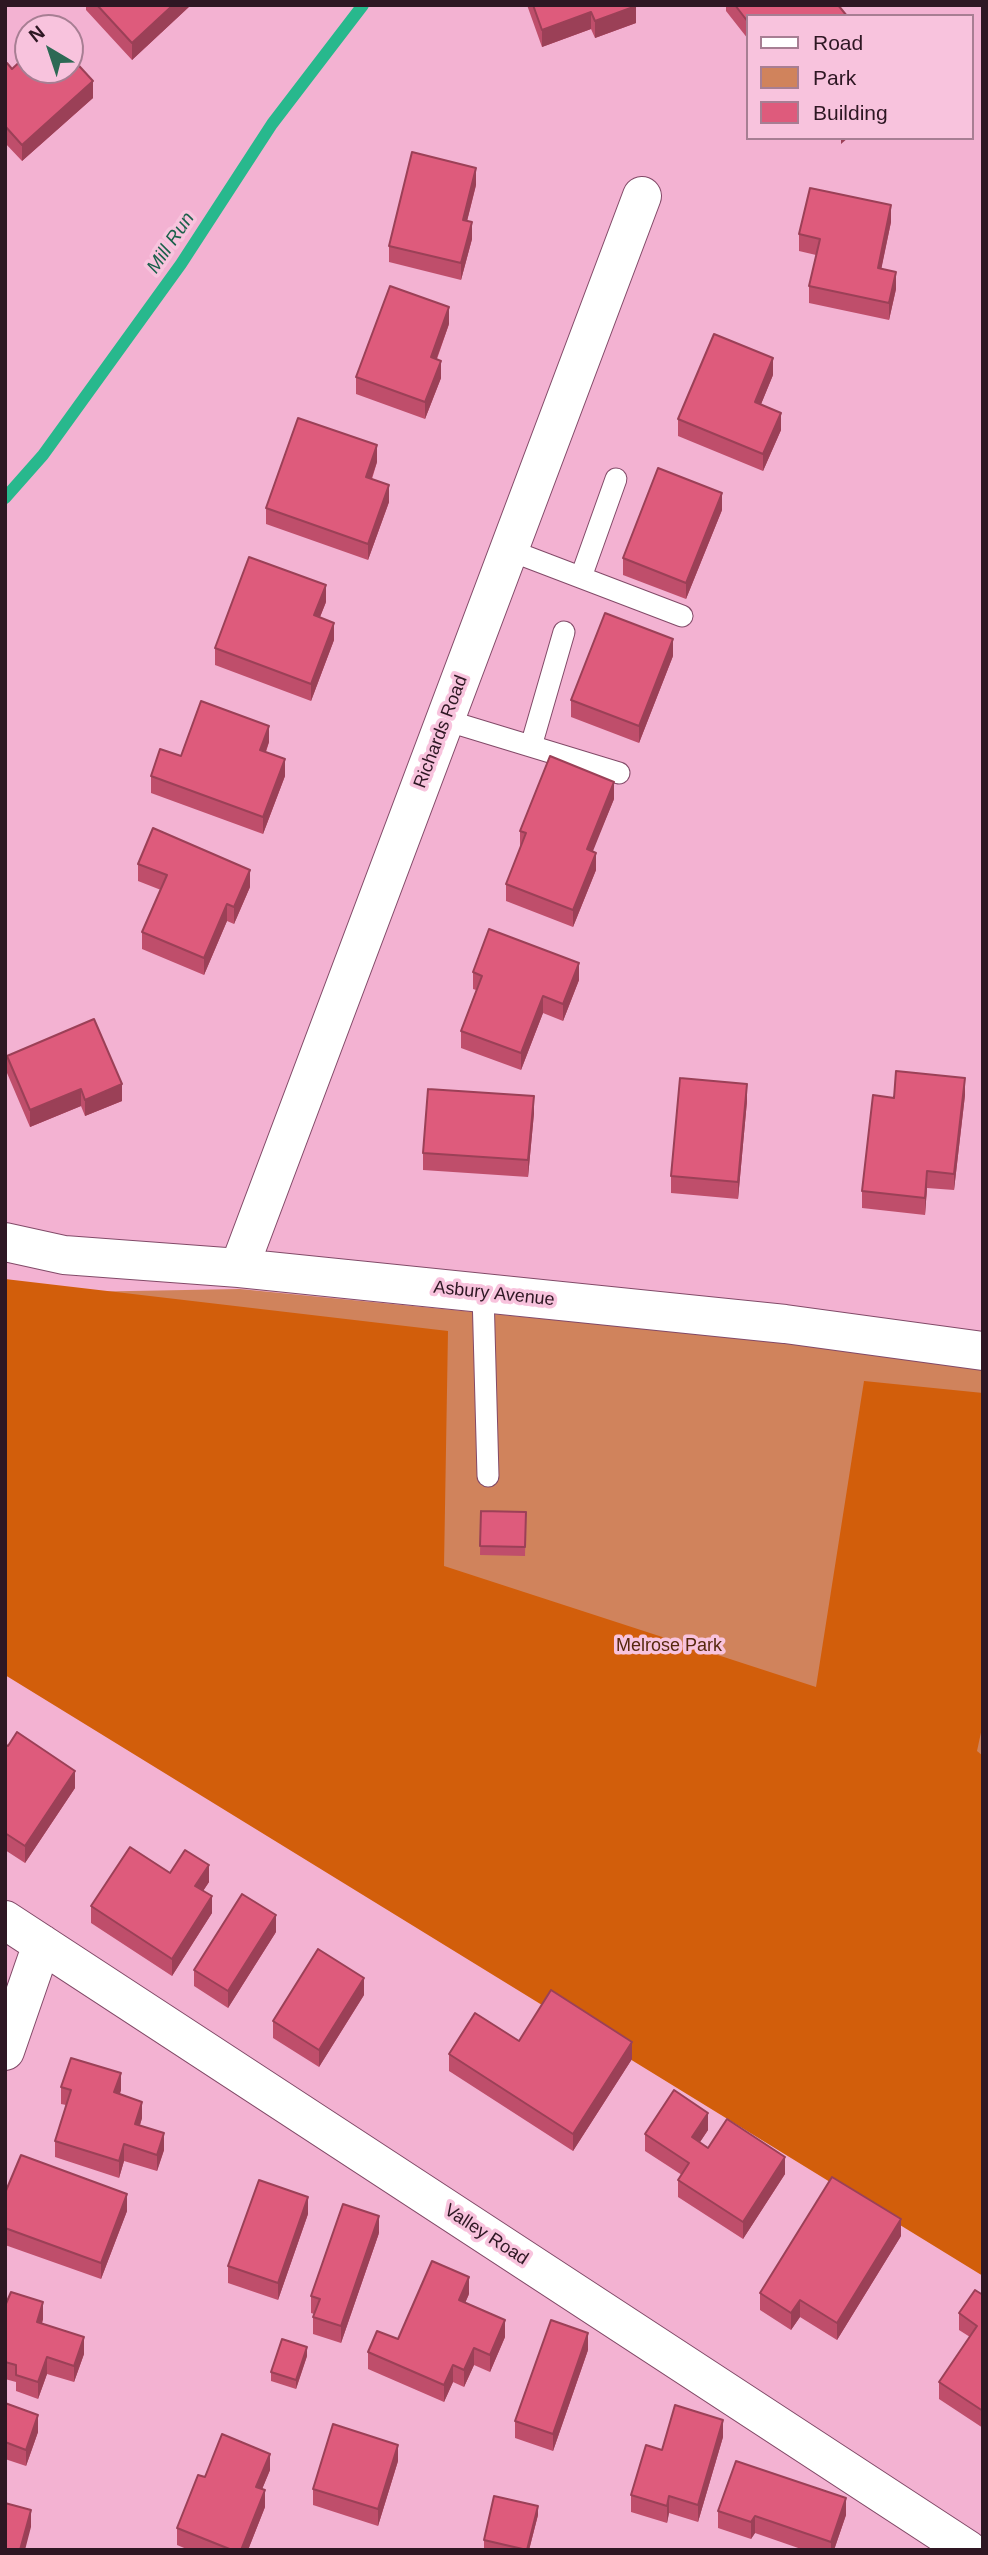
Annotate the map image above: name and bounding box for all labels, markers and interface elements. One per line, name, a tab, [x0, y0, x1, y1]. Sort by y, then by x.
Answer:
north arrow	[14, 14, 84, 84]
legend	[746, 14, 974, 140]
text: N	[25, 21, 49, 46]
text: Road	[813, 31, 863, 54]
text: Park	[813, 66, 856, 89]
text: Building	[813, 101, 888, 124]
water label: Mill Run	[142, 208, 200, 278]
street label: Richards Road	[410, 673, 472, 791]
street label: Asbury Avenue	[432, 1277, 556, 1311]
park label: Melrose Park	[616, 1635, 722, 1657]
street label: Valley Road	[440, 2200, 532, 2270]

